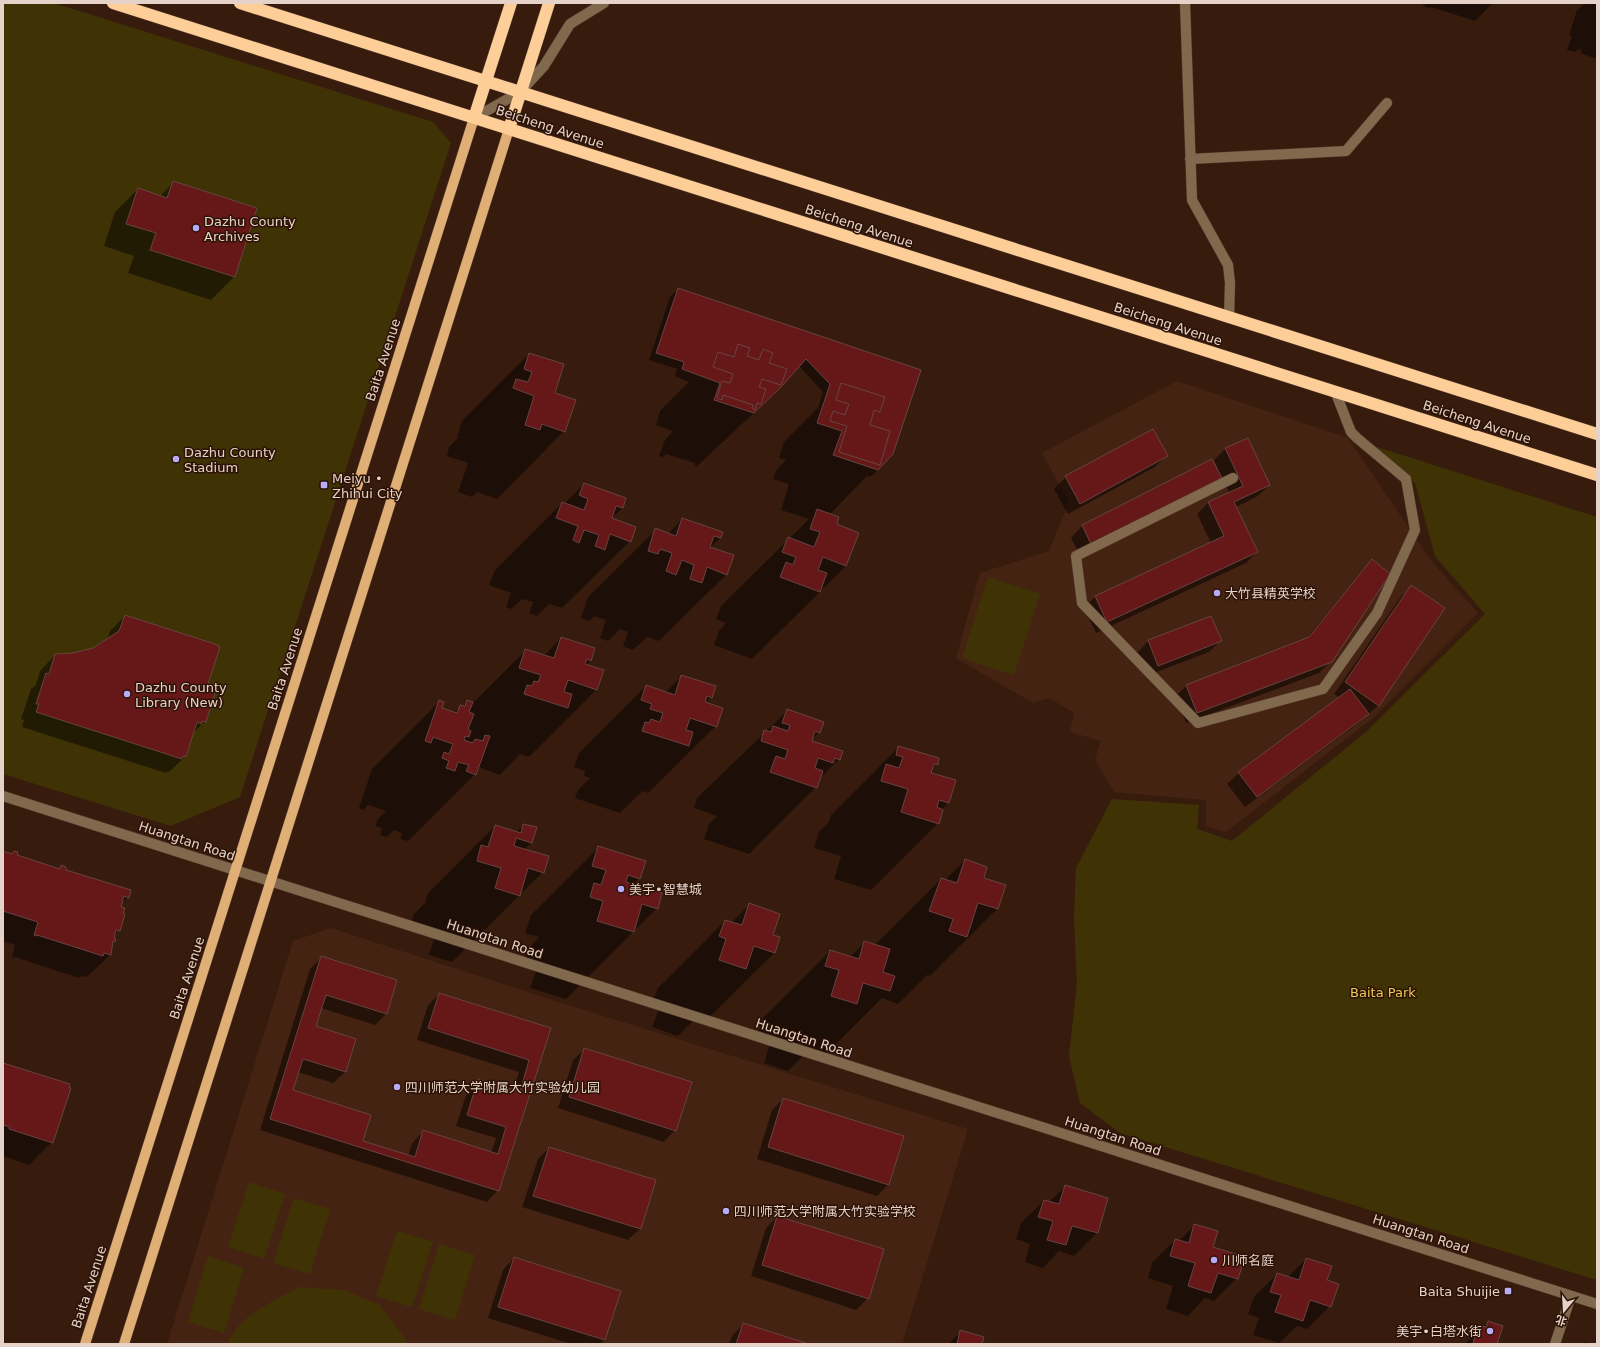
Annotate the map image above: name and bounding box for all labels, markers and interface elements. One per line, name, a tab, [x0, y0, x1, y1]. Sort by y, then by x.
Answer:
street label: Beicheng Avenue	[494, 102, 606, 152]
street label: Beicheng Avenue	[803, 201, 915, 251]
place label: Dazhu County Archives	[204, 214, 296, 244]
marker: Dazhu County Archives	[191, 223, 201, 233]
street label: Beicheng Avenue	[1112, 299, 1224, 349]
street label: Baita Avenue	[363, 317, 403, 403]
street label: Beicheng Avenue	[1421, 397, 1533, 447]
place label: Dazhu County Stadium	[184, 445, 276, 475]
marker: Dazhu County Stadium	[171, 454, 181, 464]
place label: Meiyu • Zhihui City	[332, 471, 403, 501]
marker: Meiyu • Zhihui City	[319, 480, 329, 490]
place label: 大竹县精英学校	[1225, 586, 1316, 601]
marker: 大竹县精英学校	[1212, 588, 1222, 598]
street label: Baita Avenue	[265, 626, 305, 712]
place label: Dazhu County Library (New)	[135, 680, 227, 710]
marker: Dazhu County Library (New)	[122, 689, 132, 699]
street label: Huangtan Road	[137, 818, 237, 864]
place label: 美宇•智慧城	[629, 882, 702, 897]
marker: 美宇•智慧城	[616, 884, 626, 894]
street label: Huangtan Road	[445, 916, 545, 962]
street label: Baita Avenue	[167, 935, 207, 1021]
park label: Baita Park	[1350, 985, 1416, 1000]
street label: Huangtan Road	[754, 1015, 854, 1061]
place label: 四川师范大学附属大竹实验幼儿园	[405, 1080, 600, 1095]
marker: 四川师范大学附属大竹实验幼儿园	[392, 1082, 402, 1092]
street label: Huangtan Road	[1063, 1113, 1163, 1159]
place label: 四川师范大学附属大竹实验学校	[734, 1204, 916, 1219]
marker: 四川师范大学附属大竹实验学校	[721, 1206, 731, 1216]
street label: Huangtan Road	[1371, 1211, 1471, 1257]
street label: Baita Avenue	[69, 1244, 109, 1330]
place label: 川师名庭	[1222, 1253, 1274, 1268]
marker: 川师名庭	[1209, 1255, 1219, 1265]
place label: Baita Shuijie	[1419, 1284, 1500, 1299]
marker: Baita Shuijie	[1503, 1286, 1513, 1296]
north arrow	[1544, 1291, 1584, 1331]
text: 北	[1554, 1312, 1568, 1328]
place label: 美宇•白塔水街	[1396, 1324, 1482, 1339]
marker: 美宇•白塔水街	[1485, 1326, 1495, 1336]

